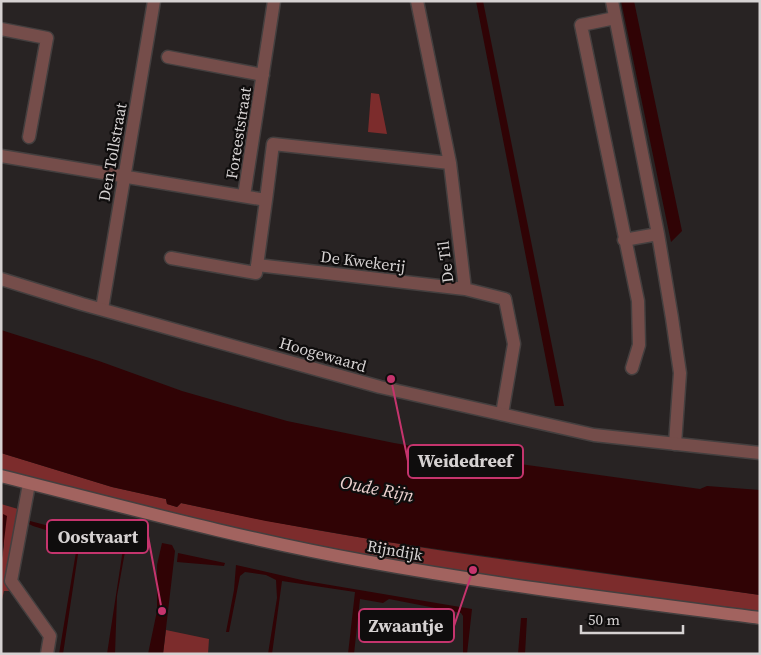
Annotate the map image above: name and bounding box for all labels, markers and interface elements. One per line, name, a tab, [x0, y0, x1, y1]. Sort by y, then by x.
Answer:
street label: Foreeststraat	[220, 85, 256, 181]
street label: Den Tollstraat	[93, 100, 132, 203]
street label: De Til	[431, 240, 458, 284]
street label: De Kwekerij	[319, 245, 407, 277]
street label: Hoogewaard	[277, 331, 369, 377]
callout: Weidedreef	[408, 445, 523, 478]
text: Weidedreef	[417, 448, 515, 473]
water label: Oude Rijn	[338, 469, 416, 508]
callout: Oostvaart	[47, 520, 148, 553]
text: Oostvaart	[58, 524, 139, 549]
street label: Rijndijk	[365, 534, 425, 566]
scale bar	[581, 602, 684, 634]
callout: Zwaantje	[359, 609, 454, 642]
text: 50 m	[588, 609, 620, 630]
text: Zwaantje	[369, 613, 443, 638]

